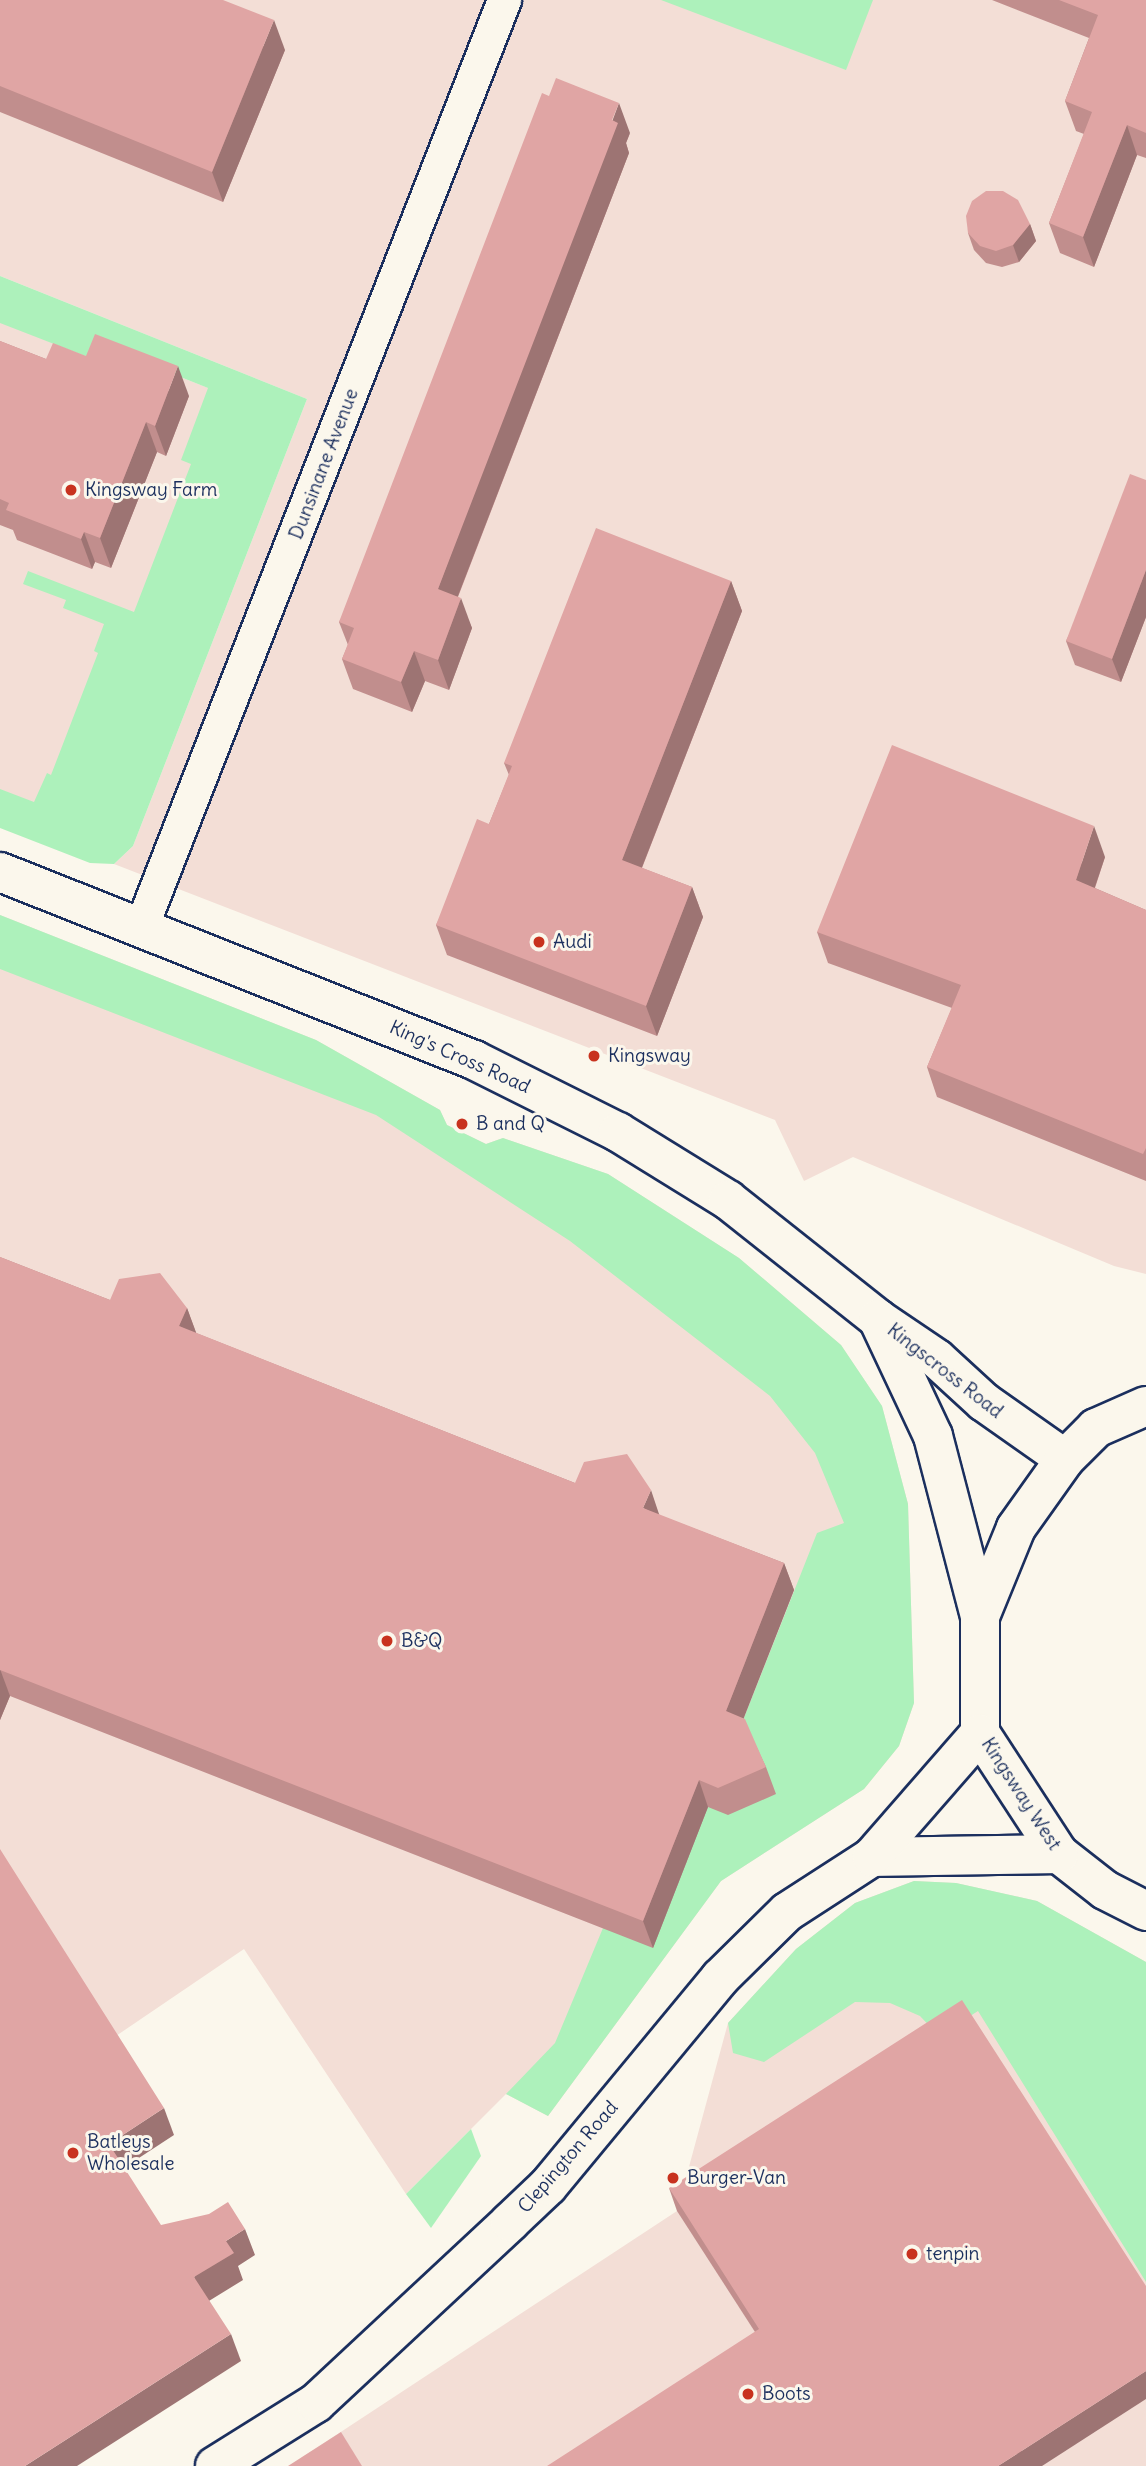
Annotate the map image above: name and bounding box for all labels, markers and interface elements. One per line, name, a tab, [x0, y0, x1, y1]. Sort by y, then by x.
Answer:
street label: Dunsinane Avenue	[285, 385, 363, 543]
place label: Kingsway Farm	[85, 479, 217, 501]
marker: Kingsway Farm	[63, 482, 79, 498]
place label: Audi	[553, 931, 592, 953]
marker: Audi	[531, 934, 547, 950]
street label: King's Cross Road	[386, 1016, 534, 1098]
place label: Kingsway	[608, 1045, 691, 1067]
marker: Kingsway	[586, 1048, 602, 1064]
place label: B and Q	[476, 1113, 545, 1135]
marker: B and Q	[454, 1116, 470, 1132]
street label: Kingscross Road	[883, 1319, 1007, 1423]
place label: B&Q	[401, 1630, 442, 1652]
marker: B&Q	[379, 1633, 395, 1649]
street label: Kingsway West	[976, 1734, 1066, 1854]
street label: Clepington Road	[513, 2096, 623, 2218]
place label: Batleys Wholesale	[87, 2131, 174, 2175]
marker: Batleys Wholesale	[65, 2145, 81, 2161]
place label: Burger-Van	[687, 2167, 786, 2189]
marker: Burger-Van	[665, 2170, 681, 2186]
place label: tenpin	[926, 2243, 980, 2265]
marker: tenpin	[904, 2246, 920, 2262]
place label: Boots	[762, 2383, 811, 2405]
marker: Boots	[740, 2386, 756, 2402]

